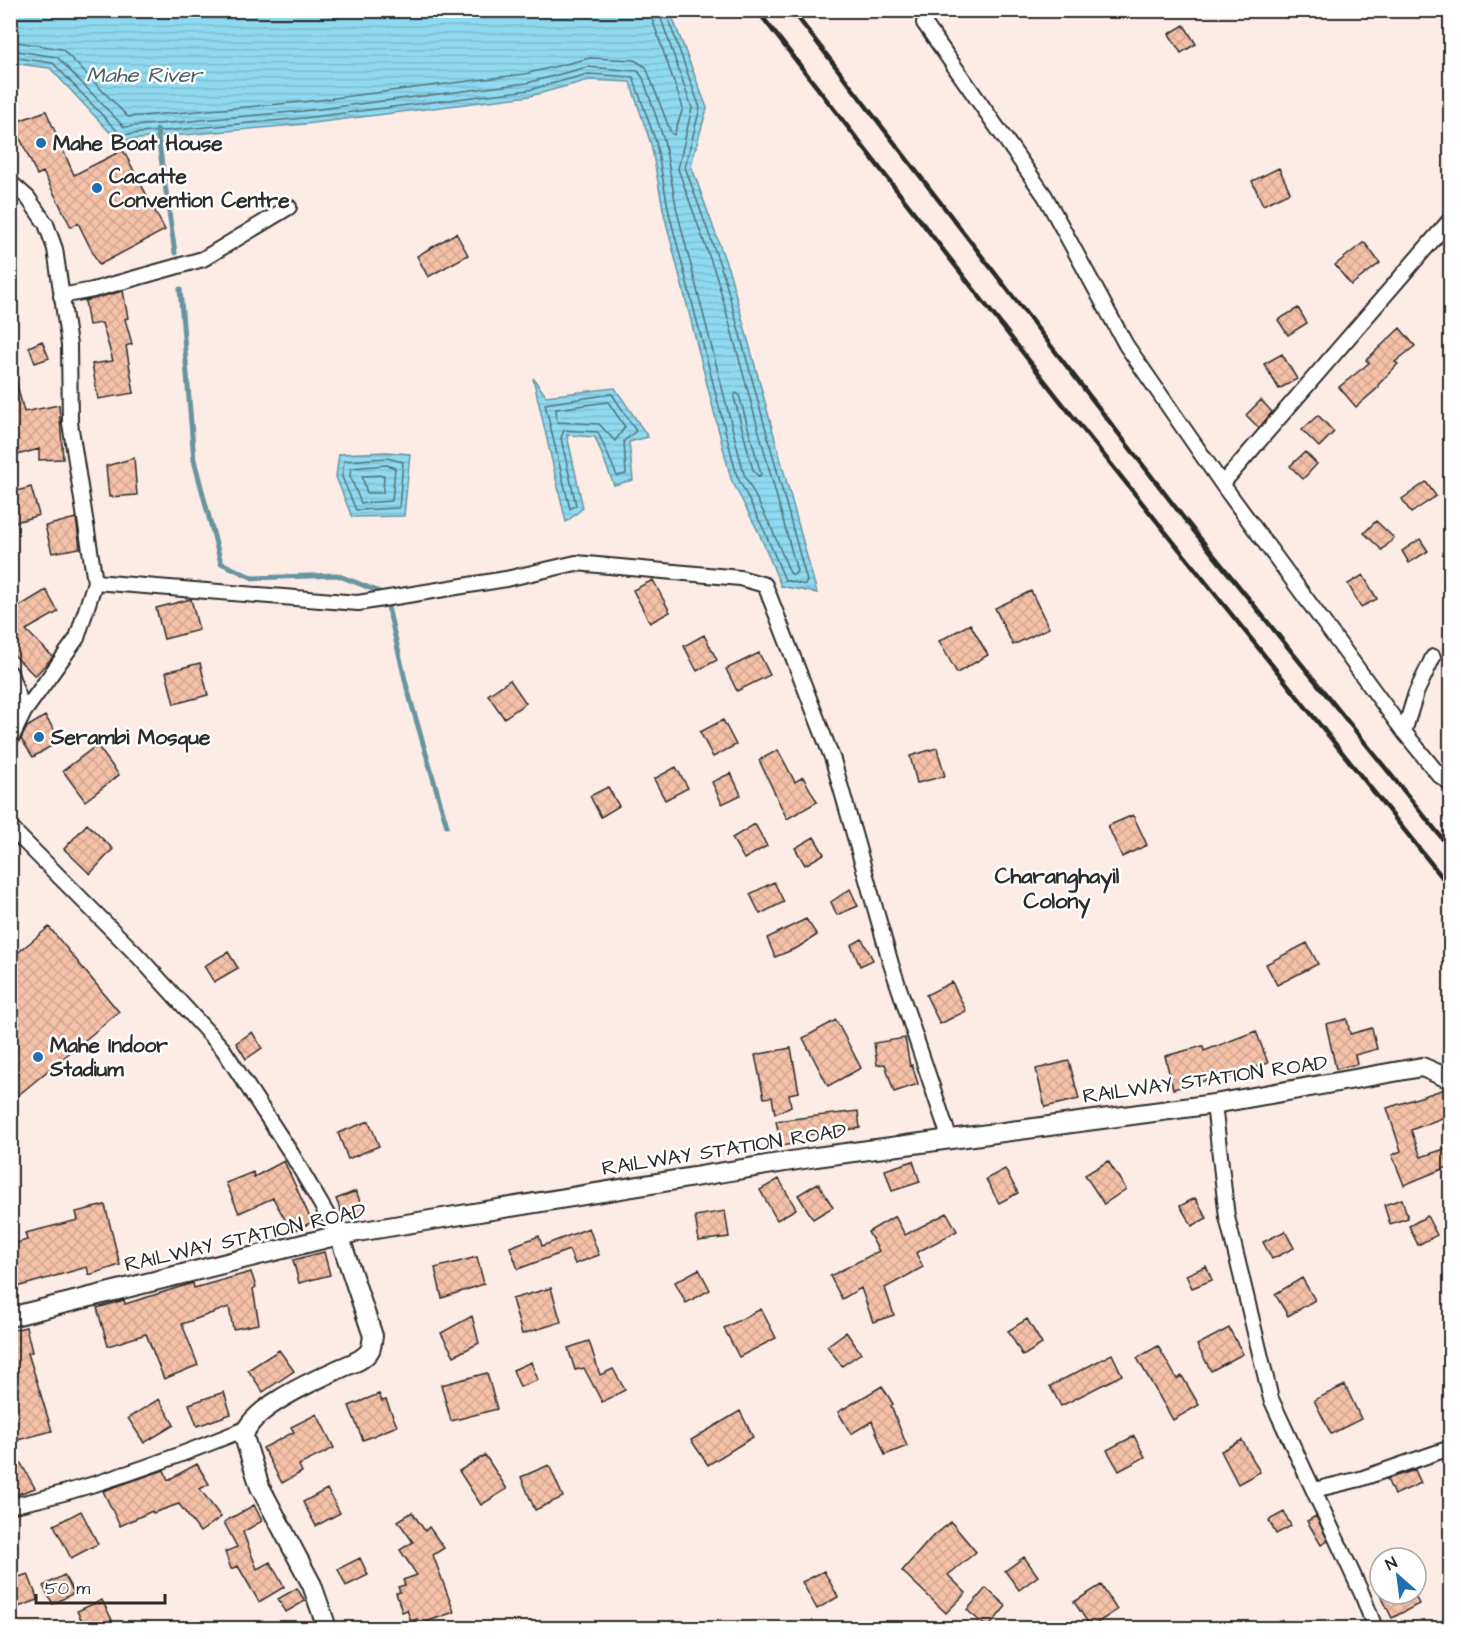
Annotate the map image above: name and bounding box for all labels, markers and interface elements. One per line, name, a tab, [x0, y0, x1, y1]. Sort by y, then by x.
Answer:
water label: Mahe River	[86, 60, 205, 91]
place label: Mahe Boat House	[53, 129, 223, 158]
marker: Mahe Boat House	[34, 136, 48, 150]
place label: Cacatte Convention Centre	[109, 162, 290, 215]
marker: Cacatte Convention Centre	[90, 181, 104, 195]
place label: Serambi Mosque	[50, 723, 211, 753]
marker: Serambi Mosque	[32, 730, 46, 744]
district label: Charanghayil Colony	[995, 861, 1120, 919]
place label: Mahe Indoor Stadium	[49, 1031, 168, 1084]
street label: RAILWAY STATION ROAD	[1081, 1048, 1330, 1111]
marker: Mahe Indoor Stadium	[31, 1050, 45, 1064]
street label: RAILWAY STATION ROAD	[600, 1116, 849, 1183]
street label: RAILWAY STATION ROAD	[122, 1195, 369, 1279]
north arrow	[1368, 1546, 1428, 1606]
text: N	[1382, 1552, 1401, 1576]
scale bar	[36, 1567, 165, 1605]
text: 50 m	[45, 1576, 90, 1601]

